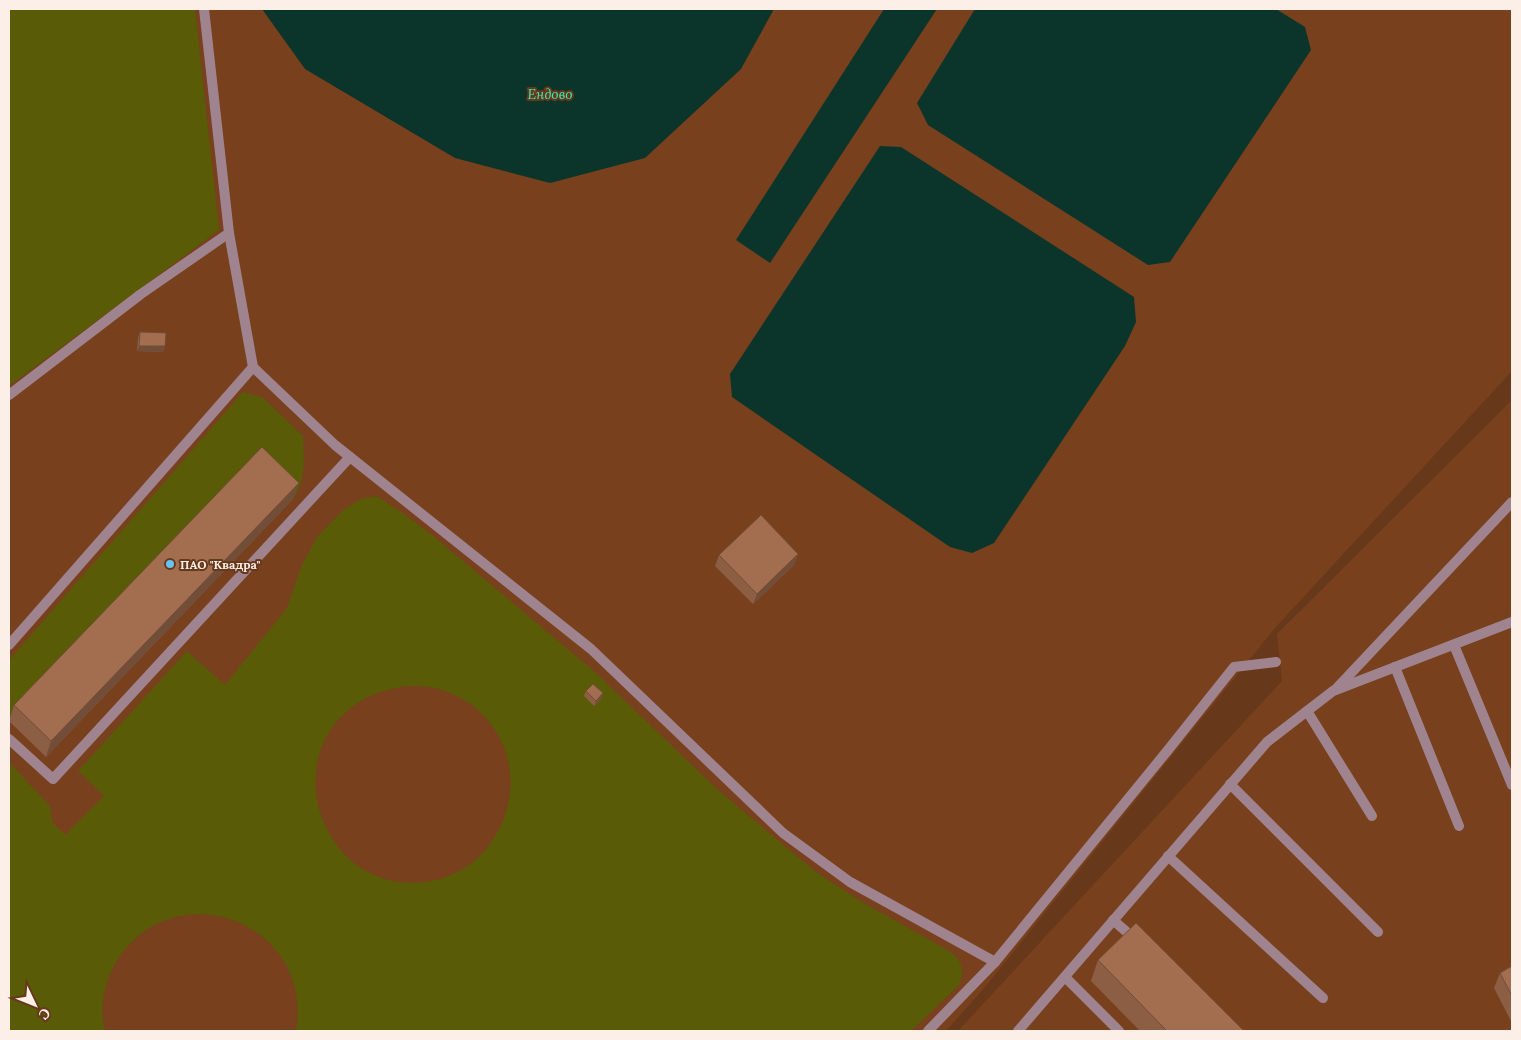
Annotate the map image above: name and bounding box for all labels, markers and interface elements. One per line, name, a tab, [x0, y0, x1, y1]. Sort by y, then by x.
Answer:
water label: Ендово	[528, 85, 572, 103]
place label: ПАО "Квадра"	[180, 557, 261, 572]
marker: ПАО "Квадра"	[164, 558, 176, 570]
north arrow	[10, 980, 60, 1030]
text: С	[34, 1004, 54, 1024]

